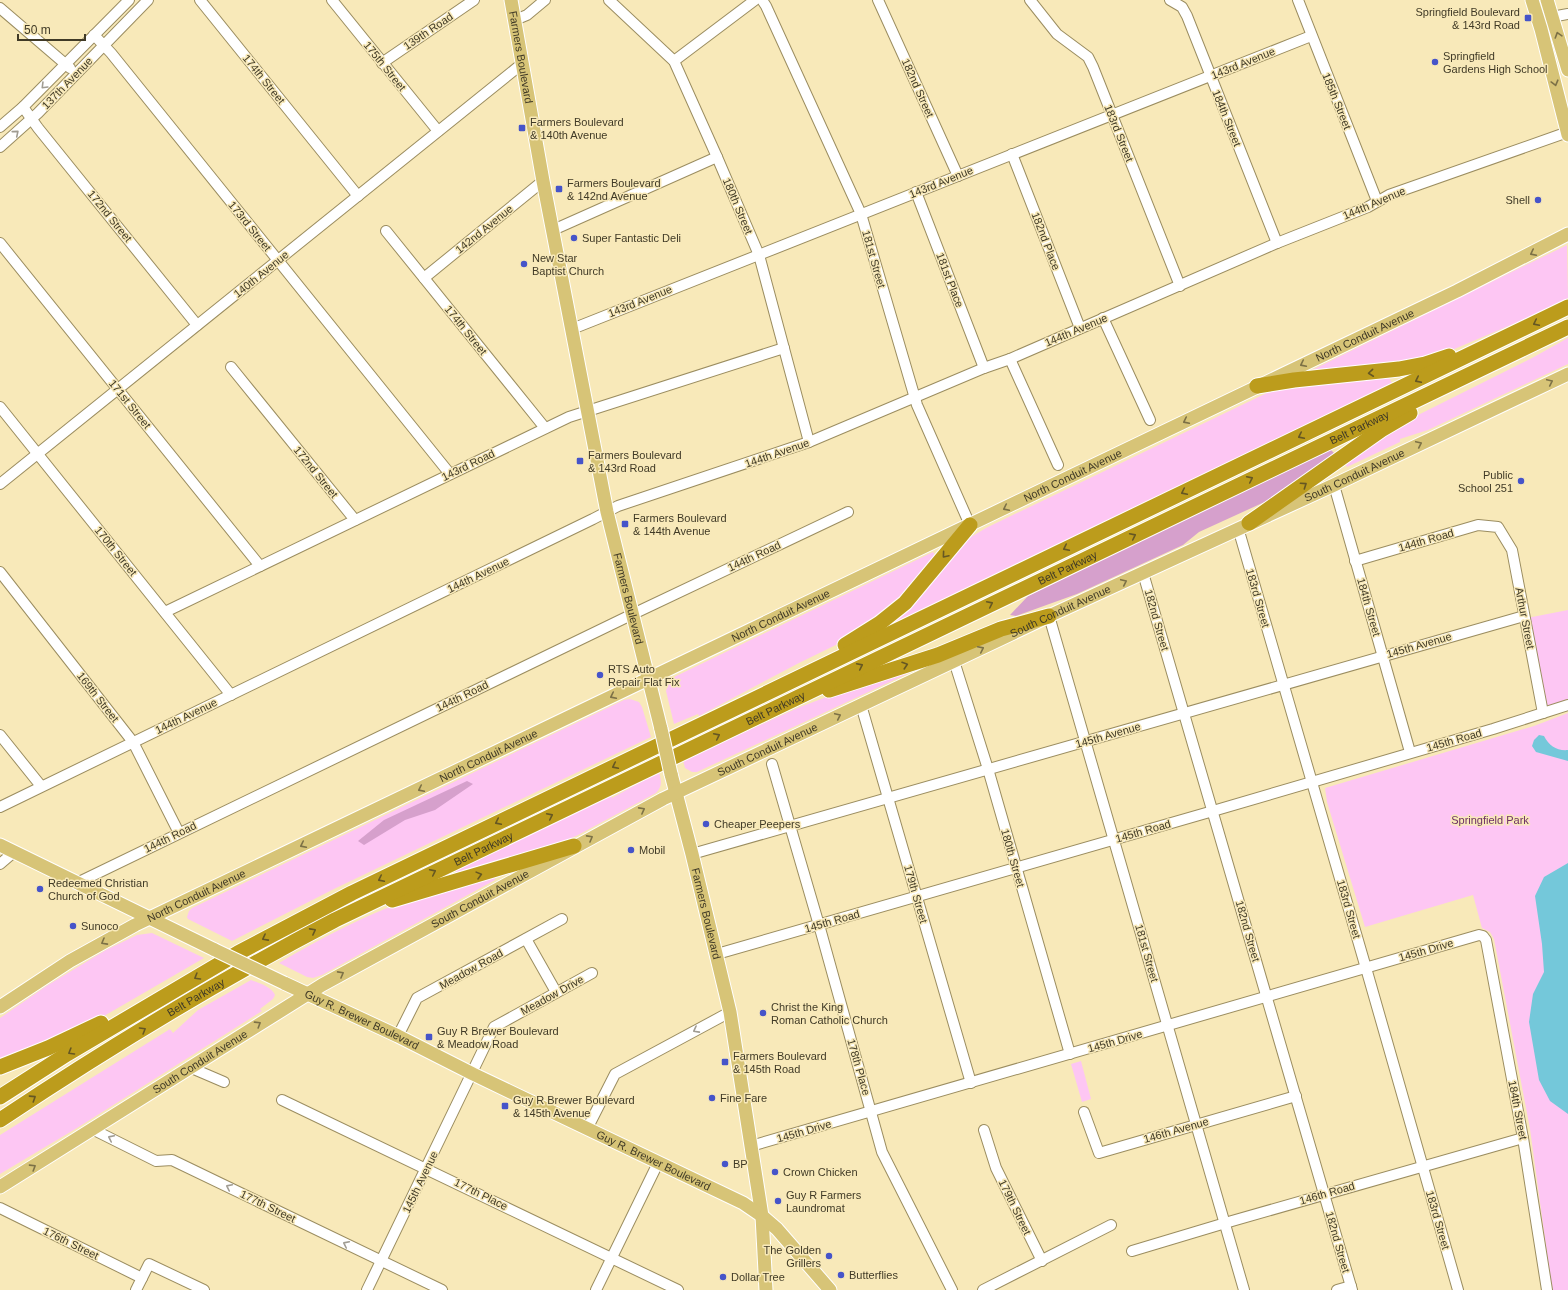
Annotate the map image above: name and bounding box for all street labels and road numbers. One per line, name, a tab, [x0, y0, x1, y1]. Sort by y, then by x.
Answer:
street label: 139th Road	[401, 10, 455, 52]
street label: Farmers Boulevard	[507, 10, 535, 104]
street label: 175th Street	[361, 39, 409, 93]
street label: 143rd Avenue	[1209, 45, 1277, 81]
street label: 174th Street	[240, 52, 288, 106]
street label: 137th Avenue	[39, 55, 95, 111]
street label: 182nd Street	[900, 57, 936, 119]
street label: 185th Street	[1320, 71, 1354, 131]
street label: 184th Street	[1210, 88, 1244, 148]
street label: 183rd Street	[1102, 103, 1136, 163]
street label: 143rd Avenue	[907, 164, 975, 200]
street label: 180th Street	[721, 176, 755, 236]
street label: 144th Avenue	[1341, 184, 1407, 222]
street label: 172nd Street	[86, 188, 134, 244]
street label: 173rd Street	[226, 199, 274, 253]
street label: 142nd Avenue	[453, 202, 515, 256]
street label: 182nd Place	[1029, 210, 1063, 272]
street label: 181st Street	[860, 229, 888, 289]
street label: 140th Avenue	[231, 248, 291, 300]
street label: 181st Place	[934, 251, 966, 309]
street label: 143rd Avenue	[606, 283, 674, 319]
street label: 174th Street	[442, 303, 490, 357]
street label: North Conduit Avenue	[1314, 307, 1416, 364]
street label: 144th Avenue	[1043, 311, 1109, 349]
street label: 171st Street	[107, 377, 153, 431]
street label: Belt Parkway	[1328, 408, 1391, 447]
street label: 144th Avenue	[743, 436, 811, 470]
street label: 172nd Street	[292, 444, 340, 500]
street label: South Conduit Avenue	[1302, 446, 1406, 504]
street label: 143rd Road	[440, 447, 496, 483]
street label: North Conduit Avenue	[1022, 447, 1124, 504]
street label: 170th Street	[92, 524, 140, 578]
street label: 144th Road	[1397, 526, 1455, 554]
street label: 144th Road	[726, 539, 782, 573]
street label: Belt Parkway	[1036, 548, 1099, 587]
street label: Farmers Boulevard	[611, 552, 646, 645]
street label: 144th Avenue	[445, 555, 511, 595]
street label: 183rd Street	[1244, 567, 1272, 629]
street label: 184th Street	[1355, 577, 1383, 637]
street label: South Conduit Avenue	[1008, 583, 1112, 640]
street label: Arthur Street	[1513, 586, 1537, 650]
street label: North Conduit Avenue	[729, 587, 832, 644]
street label: 182nd Street	[1143, 588, 1171, 652]
street label: 145th Avenue	[1385, 630, 1453, 660]
street label: 169th Street	[75, 670, 121, 724]
street label: 144th Road	[434, 678, 490, 714]
street label: Belt Parkway	[744, 689, 807, 728]
street label: 144th Avenue	[153, 696, 219, 736]
street label: 145th Avenue	[1074, 720, 1142, 750]
street label: South Conduit Avenue	[715, 721, 819, 778]
street label: 145th Road	[1425, 726, 1483, 754]
street label: North Conduit Avenue	[437, 727, 539, 784]
street label: 145th Road	[1114, 817, 1172, 845]
street label: 144th Road	[142, 819, 198, 855]
street label: 180th Street	[999, 828, 1027, 888]
street label: Belt Parkway	[452, 829, 515, 868]
street label: 179th Street	[902, 864, 930, 924]
street label: North Conduit Avenue	[145, 867, 247, 924]
street label: South Conduit Avenue	[429, 867, 531, 930]
street label: Farmers Boulevard	[690, 867, 723, 961]
street label: 183rd Street	[1335, 878, 1363, 940]
street label: 182nd Street	[1234, 899, 1262, 963]
street label: 145th Road	[803, 907, 861, 935]
street label: 181st Street	[1133, 923, 1161, 983]
street label: 145th Drive	[1397, 936, 1455, 964]
street label: Meadow Road	[437, 947, 505, 991]
street label: Meadow Drive	[518, 973, 586, 1017]
street label: Belt Parkway	[165, 976, 227, 1019]
street label: Guy R. Brewer Boulevard	[303, 987, 421, 1052]
street label: South Conduit Avenue	[150, 1027, 249, 1096]
street label: 145th Drive	[1086, 1027, 1144, 1055]
street label: 178th Place	[845, 1037, 873, 1097]
street label: 184th Street	[1506, 1079, 1530, 1141]
street label: 146th Avenue	[1142, 1115, 1210, 1145]
street label: 145th Drive	[775, 1117, 833, 1145]
street label: Guy R. Brewer Boulevard	[595, 1128, 713, 1193]
street label: 145th Avenue	[400, 1149, 440, 1215]
street label: 177th Place	[452, 1176, 510, 1212]
street label: 179th Street	[996, 1177, 1034, 1237]
street label: 146th Road	[1298, 1179, 1356, 1207]
street label: 177th Street	[238, 1187, 298, 1225]
street label: 183rd Street	[1424, 1189, 1452, 1251]
street label: 182nd Street	[1324, 1210, 1352, 1274]
street label: 176th Street	[41, 1224, 101, 1262]

